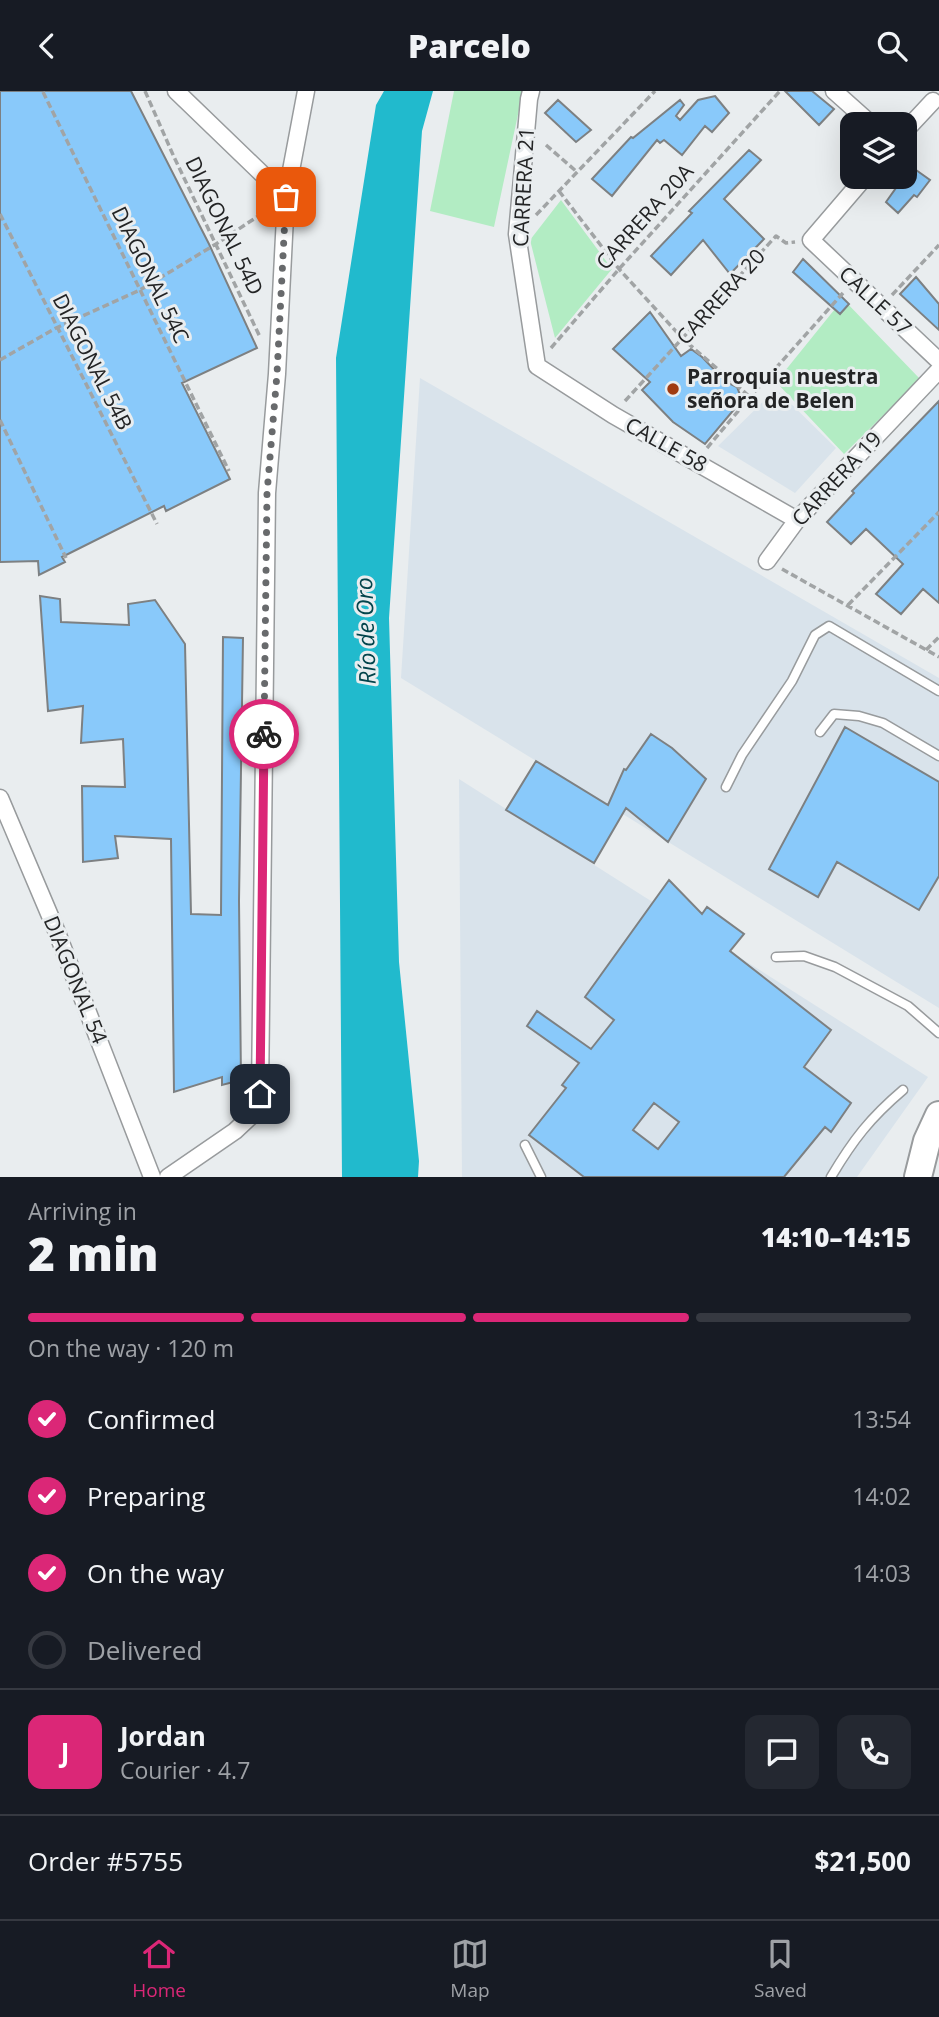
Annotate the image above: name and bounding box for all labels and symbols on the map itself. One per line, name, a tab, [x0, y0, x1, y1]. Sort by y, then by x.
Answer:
street label: CARRERA 21	[506, 126, 540, 248]
street label: DIAGONAL 54D	[179, 152, 271, 299]
street label: CARRERA 20A	[589, 157, 700, 275]
pin	[256, 167, 316, 227]
street label: DIAGONAL 54C	[106, 202, 196, 348]
street label: CARRERA 20	[670, 242, 771, 350]
street label: CALLE 57	[833, 259, 918, 341]
street label: DIAGONAL 54B	[47, 289, 139, 434]
place label: Parroquia nuestra señora de Belen	[687, 362, 878, 414]
marker: Parroquia nuestra señora de Belen	[665, 381, 681, 397]
street label: CALLE 58	[621, 410, 712, 478]
street label: CARRERA 19	[785, 425, 887, 532]
water label: Río de Oro	[347, 577, 383, 685]
courier	[229, 699, 299, 769]
street label: DIAGONAL 54	[38, 912, 114, 1048]
pin	[230, 1064, 290, 1124]

